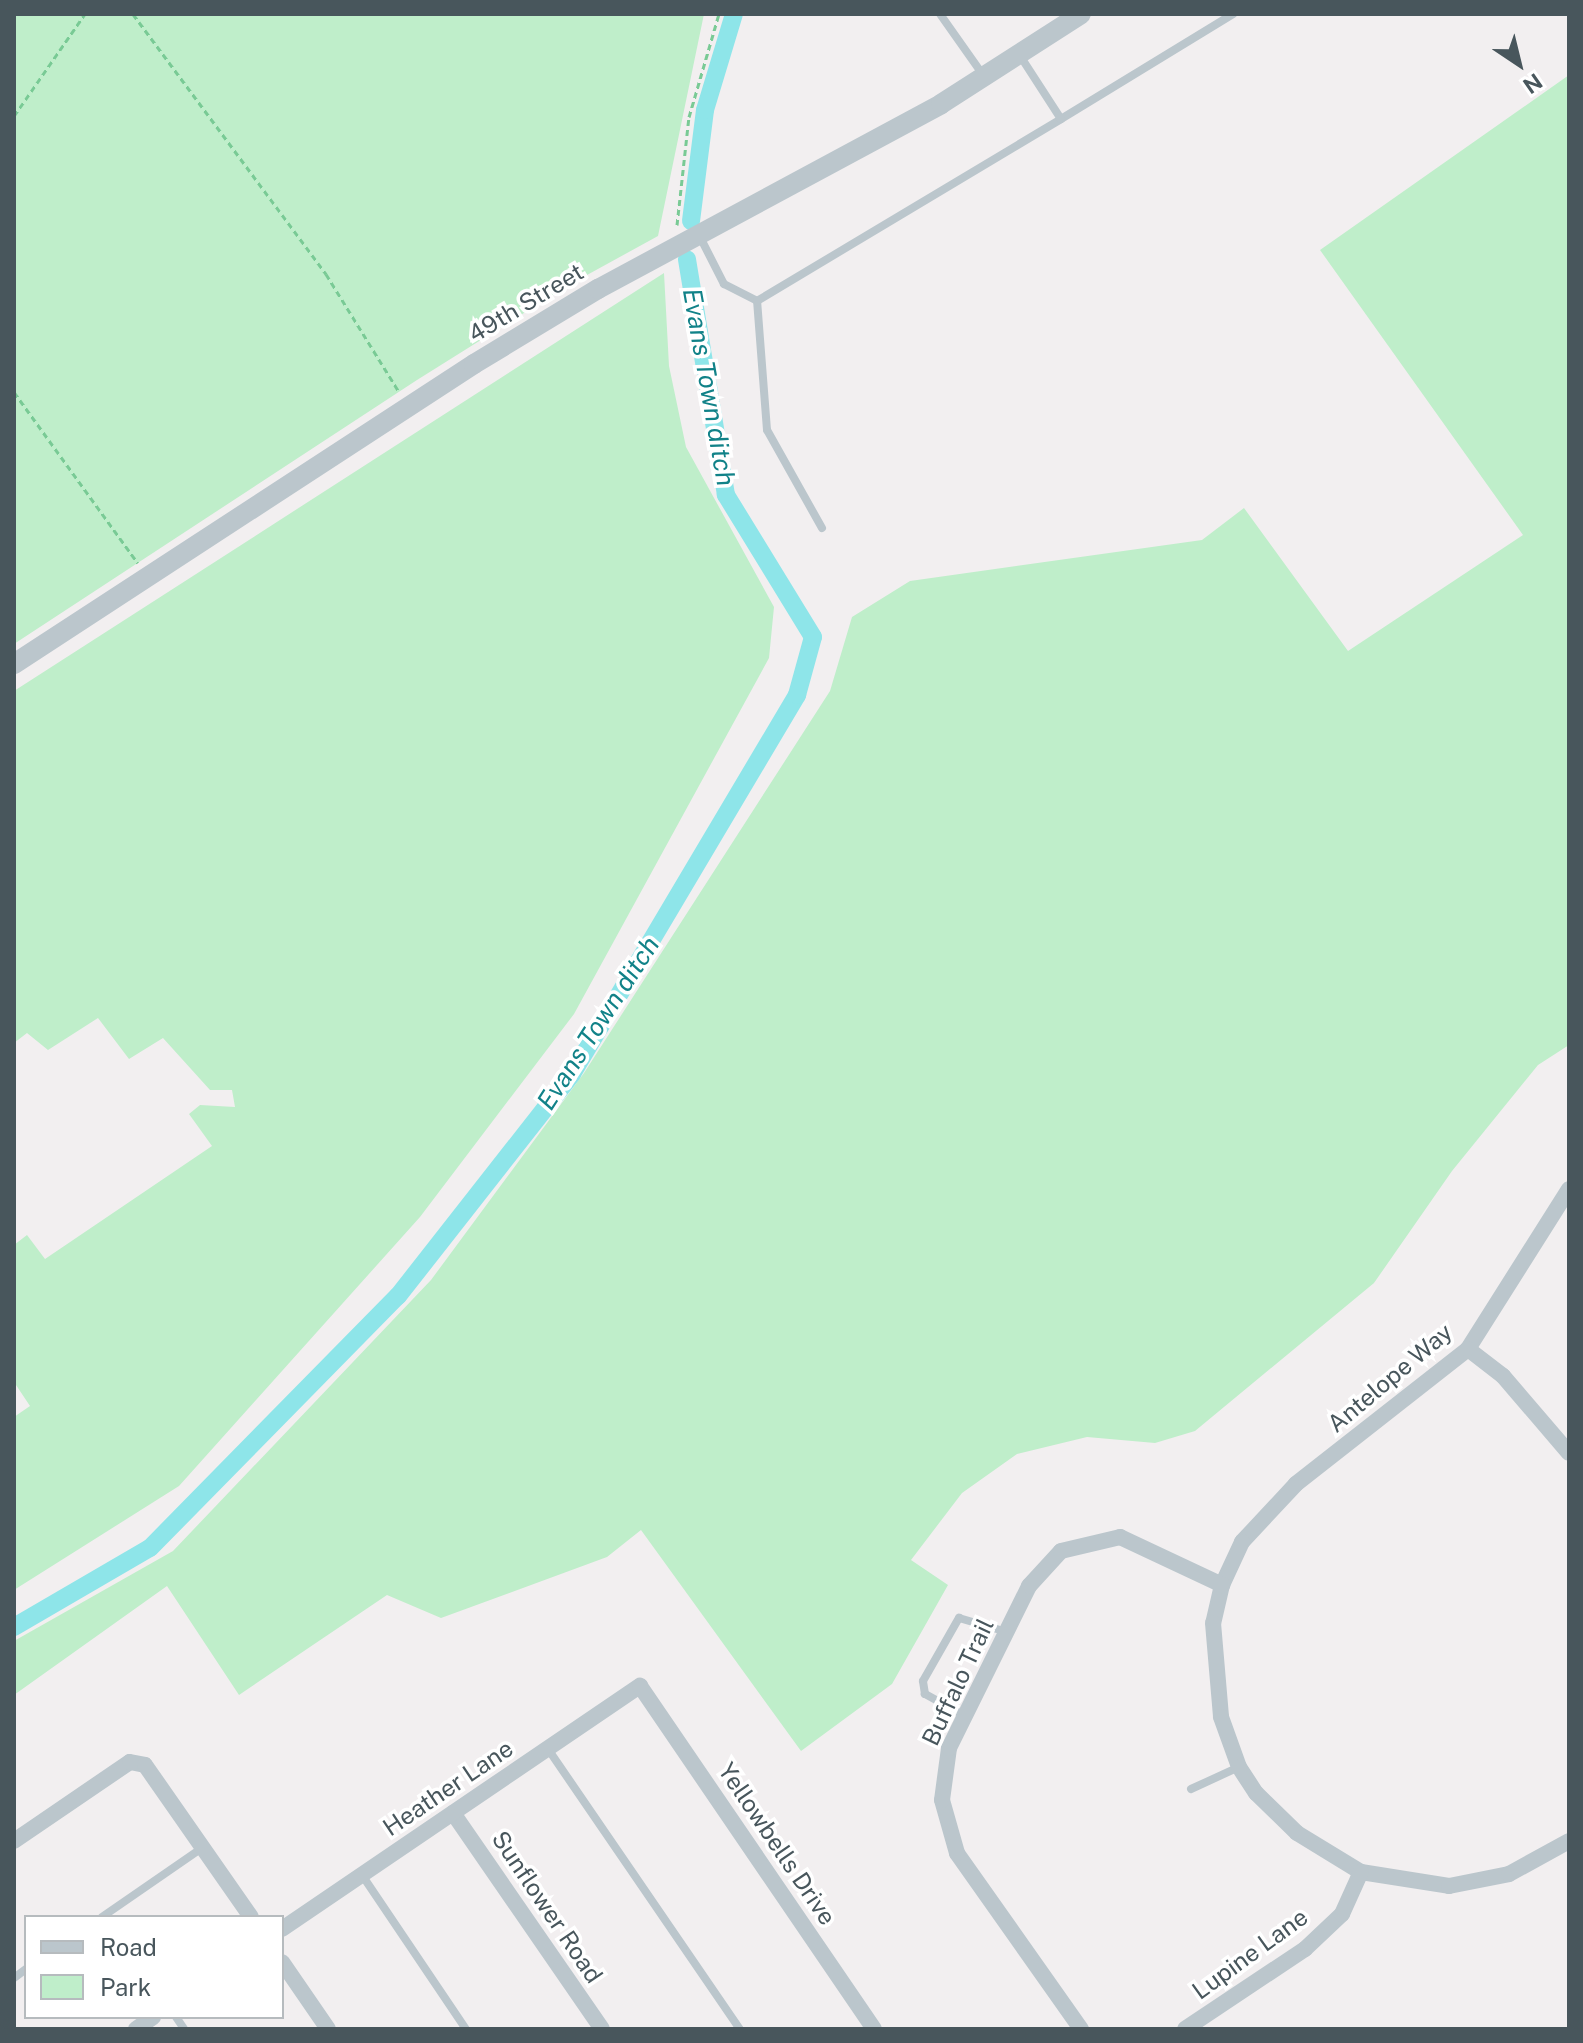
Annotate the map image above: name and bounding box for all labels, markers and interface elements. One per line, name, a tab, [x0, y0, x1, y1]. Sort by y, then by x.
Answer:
north arrow	[1479, 24, 1559, 104]
text: N	[1518, 68, 1547, 99]
street label: 49th Street	[463, 257, 589, 349]
water label: Evans Town ditch	[676, 285, 742, 489]
water label: Evans Town ditch	[530, 930, 666, 1116]
street label: Antelope Way	[1322, 1317, 1458, 1439]
street label: Buffalo Trail	[916, 1614, 1000, 1750]
street label: Heather Lane	[378, 1734, 518, 1842]
street label: Yellowbells Drive	[712, 1757, 842, 1931]
street label: Sunflower Road	[486, 1825, 608, 1989]
street label: Lupine Lane	[1187, 1902, 1313, 2006]
legend	[24, 1915, 284, 2019]
text: Road	[100, 1933, 157, 1961]
text: Park	[100, 1973, 151, 2001]

